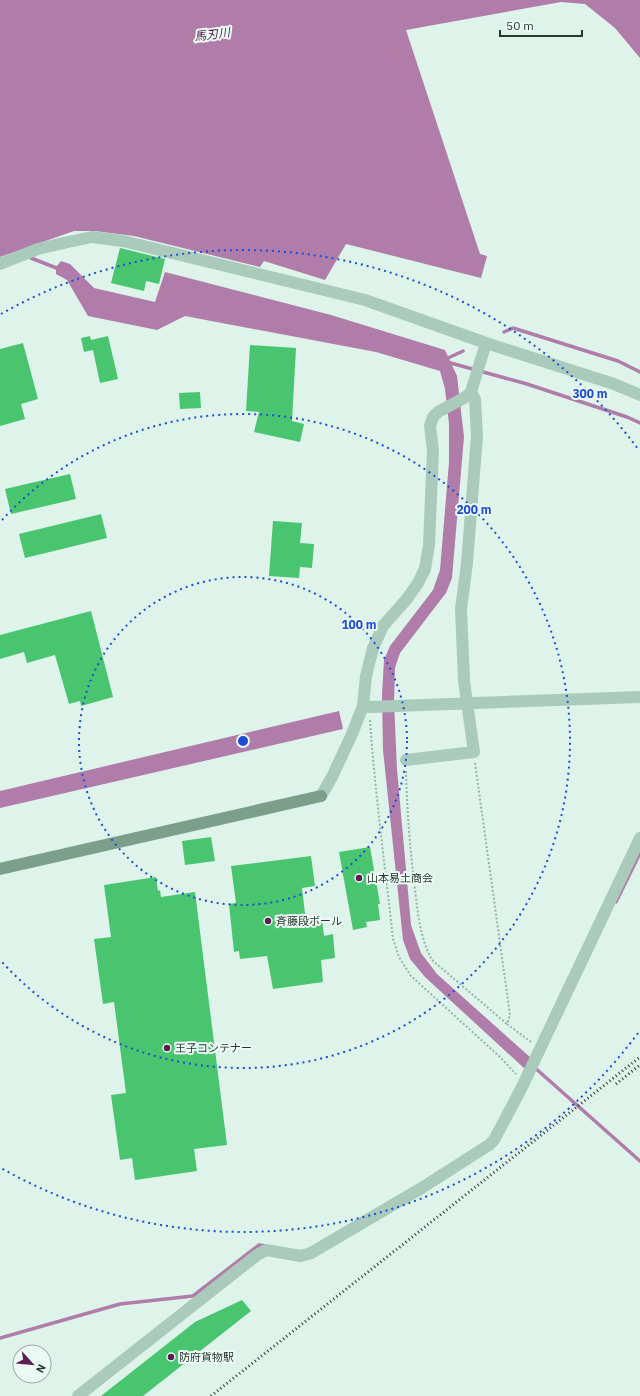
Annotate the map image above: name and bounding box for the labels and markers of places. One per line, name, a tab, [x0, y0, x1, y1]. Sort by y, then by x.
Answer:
centre of rings	[236, 734, 250, 748]
place label: 山本易土商会	[367, 871, 433, 885]
marker: 山本易土商会	[354, 873, 364, 883]
place label: 斉藤段ボール	[276, 914, 342, 928]
marker: 斉藤段ボール	[263, 916, 273, 926]
place label: 王子コンテナー	[175, 1041, 252, 1055]
marker: 王子コンテナー	[162, 1043, 172, 1053]
place label: 防府貨物駅	[179, 1350, 234, 1364]
marker: 防府貨物駅	[166, 1352, 176, 1362]

